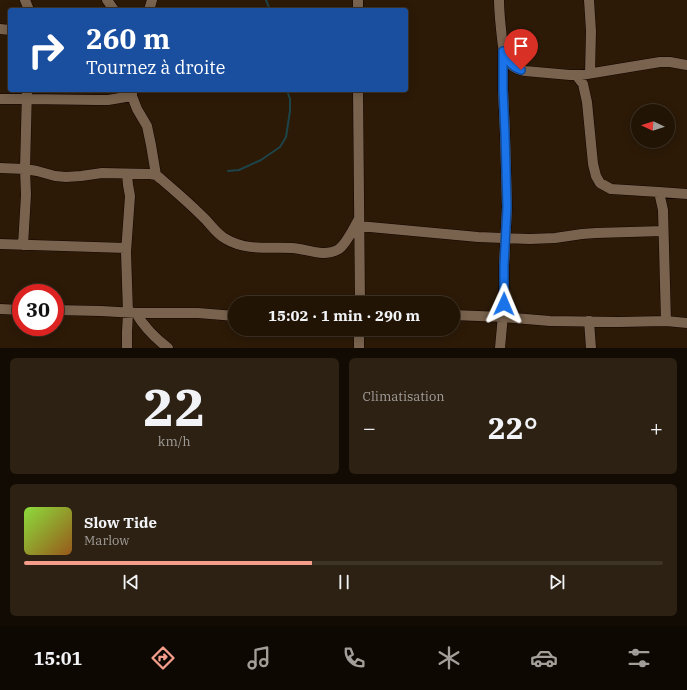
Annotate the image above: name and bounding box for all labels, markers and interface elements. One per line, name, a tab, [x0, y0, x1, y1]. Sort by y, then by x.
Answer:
text: 260 m	[86, 20, 170, 57]
icon: right	[20, 24, 72, 76]
pin	[504, 29, 538, 70]
icon: arrive	[510, 35, 532, 57]
text: Tournez à droite	[86, 56, 225, 79]
north arrow	[631, 104, 675, 148]
map controls	[631, 104, 675, 148]
position arrow	[483, 283, 525, 325]
speed limit sign: 30	[12, 284, 64, 336]
text: 15:02 · 1 min · 290 m	[268, 306, 420, 325]
text: 22	[143, 373, 205, 440]
text: Climatisation	[363, 388, 445, 405]
text: 22°	[488, 408, 538, 447]
text: −	[363, 413, 376, 442]
text: +	[650, 413, 663, 442]
text: km/h	[158, 433, 191, 450]
text: Slow Tide	[84, 513, 157, 532]
text: Marlow	[84, 532, 129, 549]
icon: previous	[120, 571, 142, 593]
icon: pause	[333, 571, 355, 593]
icon: next	[546, 571, 568, 593]
icon: directions	[149, 644, 177, 672]
icon: music	[245, 644, 273, 672]
icon: phone	[340, 644, 368, 672]
icon: climate	[435, 644, 463, 672]
icon: car	[530, 644, 558, 672]
icon: filters	[625, 644, 653, 672]
text: 15:01	[34, 647, 82, 670]

